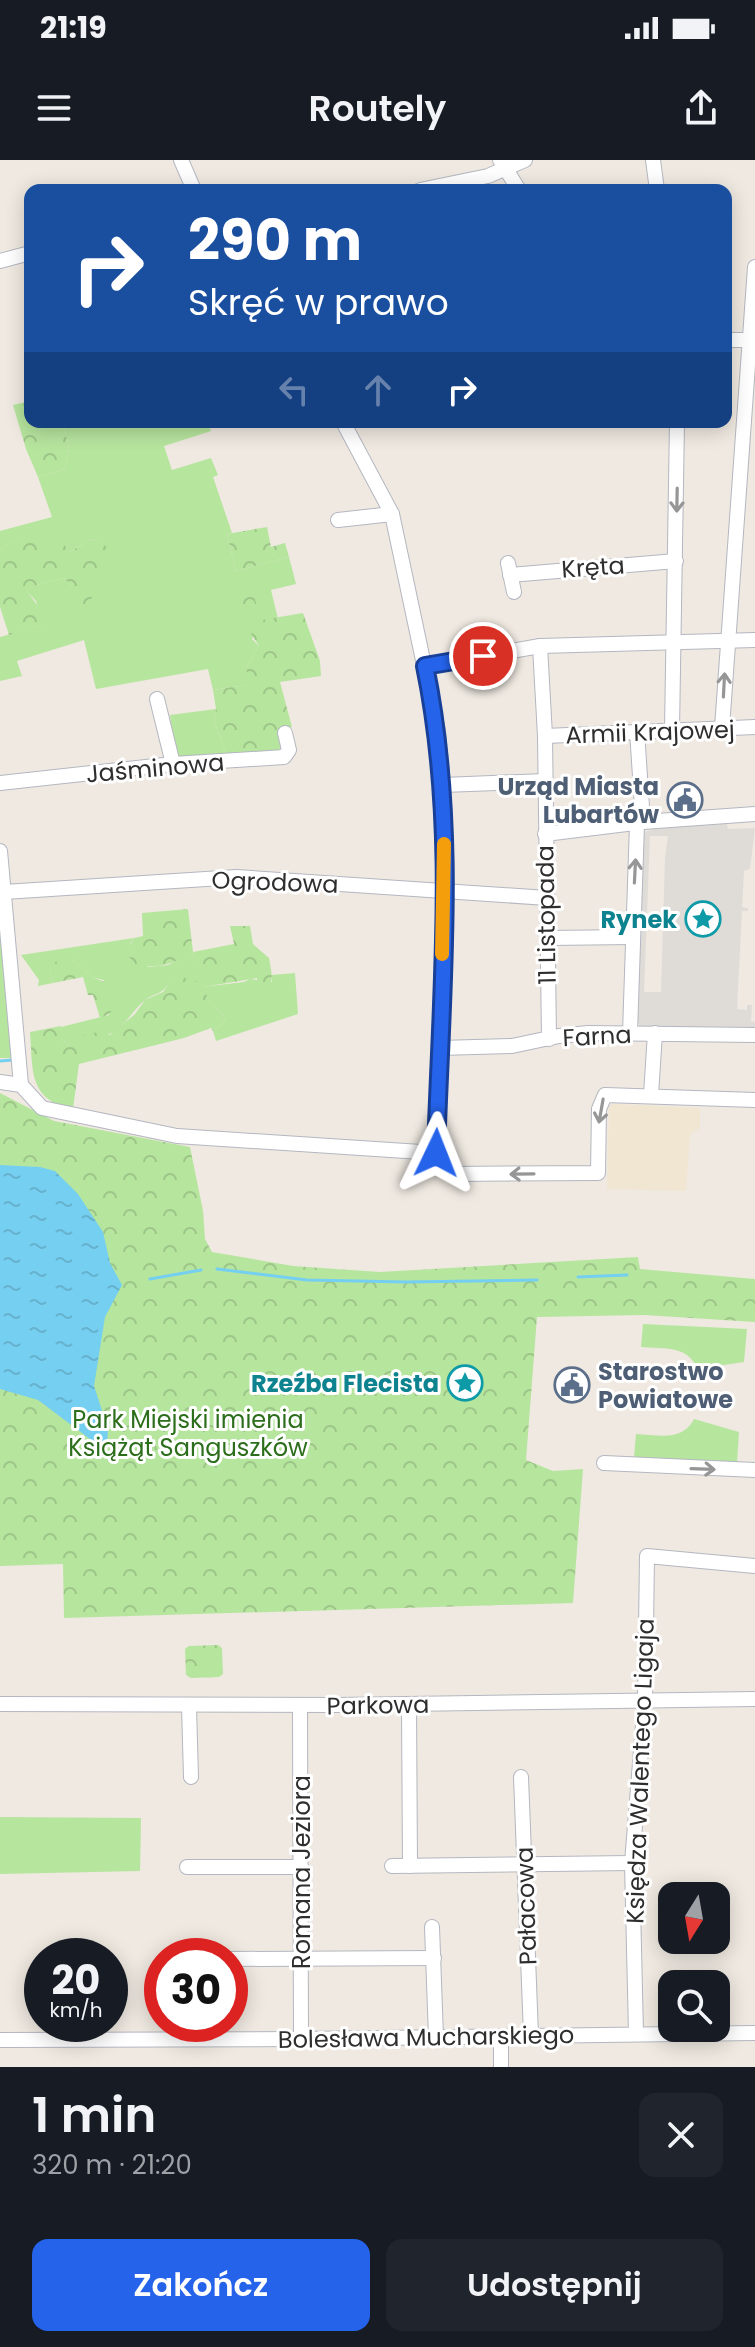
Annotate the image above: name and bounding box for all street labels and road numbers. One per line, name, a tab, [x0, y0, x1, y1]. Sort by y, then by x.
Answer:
street label: Kręta	[560, 548, 626, 586]
street label: Armii Krajowej	[565, 713, 735, 751]
street label: Jaśminowa	[84, 746, 226, 790]
street label: 11 Listopada	[528, 845, 564, 985]
street label: Ogrodowa	[211, 863, 339, 901]
street label: Farna	[562, 1018, 632, 1054]
street label: Księdza Walentego Ligaja	[618, 1618, 662, 1924]
street label: Parkowa	[326, 1688, 430, 1722]
street label: Romana Jeziora	[285, 1775, 318, 1969]
street label: Pałacowa	[507, 1846, 545, 1966]
street label: Bolesława Mucharskiego	[278, 2018, 574, 2056]

